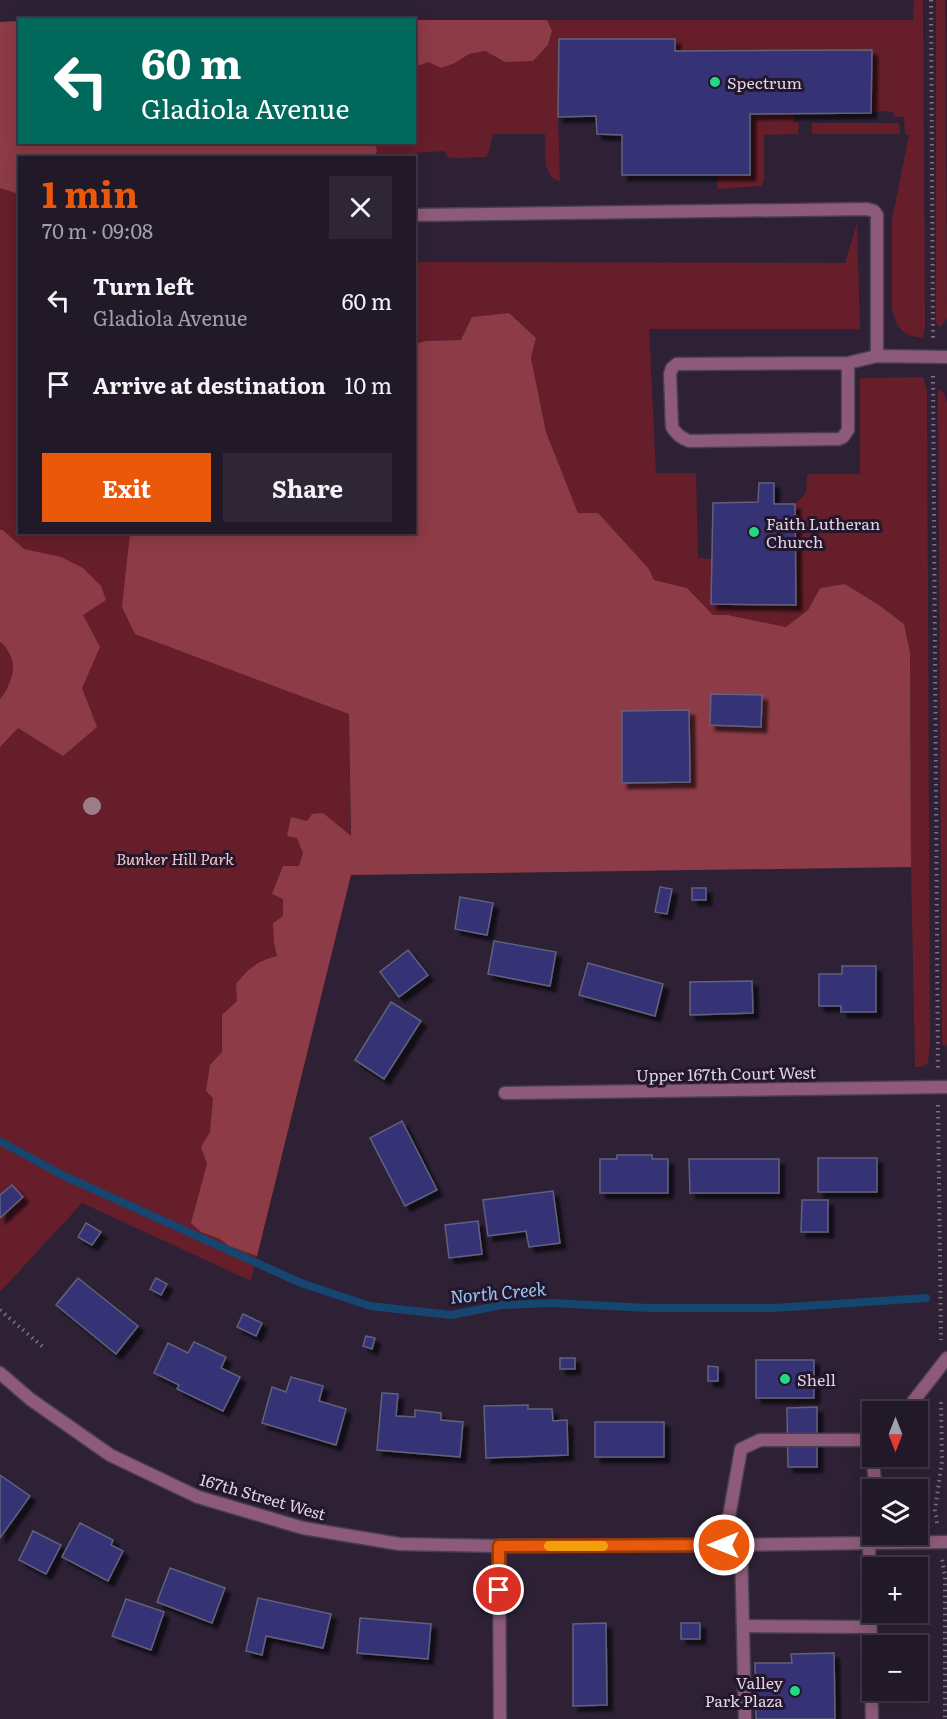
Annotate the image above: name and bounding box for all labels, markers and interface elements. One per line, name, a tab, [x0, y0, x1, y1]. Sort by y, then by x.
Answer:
text: 60 m	[141, 30, 242, 92]
icon: left	[42, 42, 120, 120]
place label: Spectrum	[727, 70, 803, 94]
marker: Spectrum	[708, 75, 722, 89]
text: Gladiola Avenue	[141, 87, 349, 127]
text: 1 min	[42, 166, 138, 219]
button: close	[329, 176, 392, 239]
text: 70 m · 09:08	[42, 215, 153, 245]
text: Turn left	[93, 269, 194, 302]
icon: left	[42, 284, 75, 317]
text: 60 m	[342, 284, 392, 317]
text: Gladiola Avenue	[93, 302, 247, 332]
icon: arrive	[42, 368, 75, 401]
text: Arrive at destination	[93, 368, 326, 401]
text: 10 m	[345, 368, 392, 401]
button: Exit	[42, 453, 211, 522]
button: Share	[223, 453, 392, 522]
place label: Faith Lutheran Church	[766, 511, 881, 553]
marker: Faith Lutheran Church	[747, 525, 761, 539]
park label: Bunker Hill Park	[116, 846, 234, 870]
street label: Upper 167th Court West	[636, 1059, 817, 1087]
water label: North Creek	[449, 1274, 548, 1310]
place label: Shell	[797, 1367, 836, 1391]
marker: Shell	[778, 1372, 792, 1386]
north arrow	[862, 1401, 928, 1467]
map controls	[862, 1401, 928, 1701]
street label: 167th Street West	[197, 1467, 329, 1526]
button: layers	[862, 1479, 928, 1545]
position arrow	[692, 1513, 756, 1577]
button: +	[862, 1557, 928, 1623]
pin	[473, 1564, 524, 1615]
icon: arrive	[482, 1573, 515, 1606]
button: −	[862, 1635, 928, 1701]
place label: Valley Park Plaza	[705, 1670, 784, 1712]
marker: Valley Park Plaza	[788, 1684, 802, 1698]

